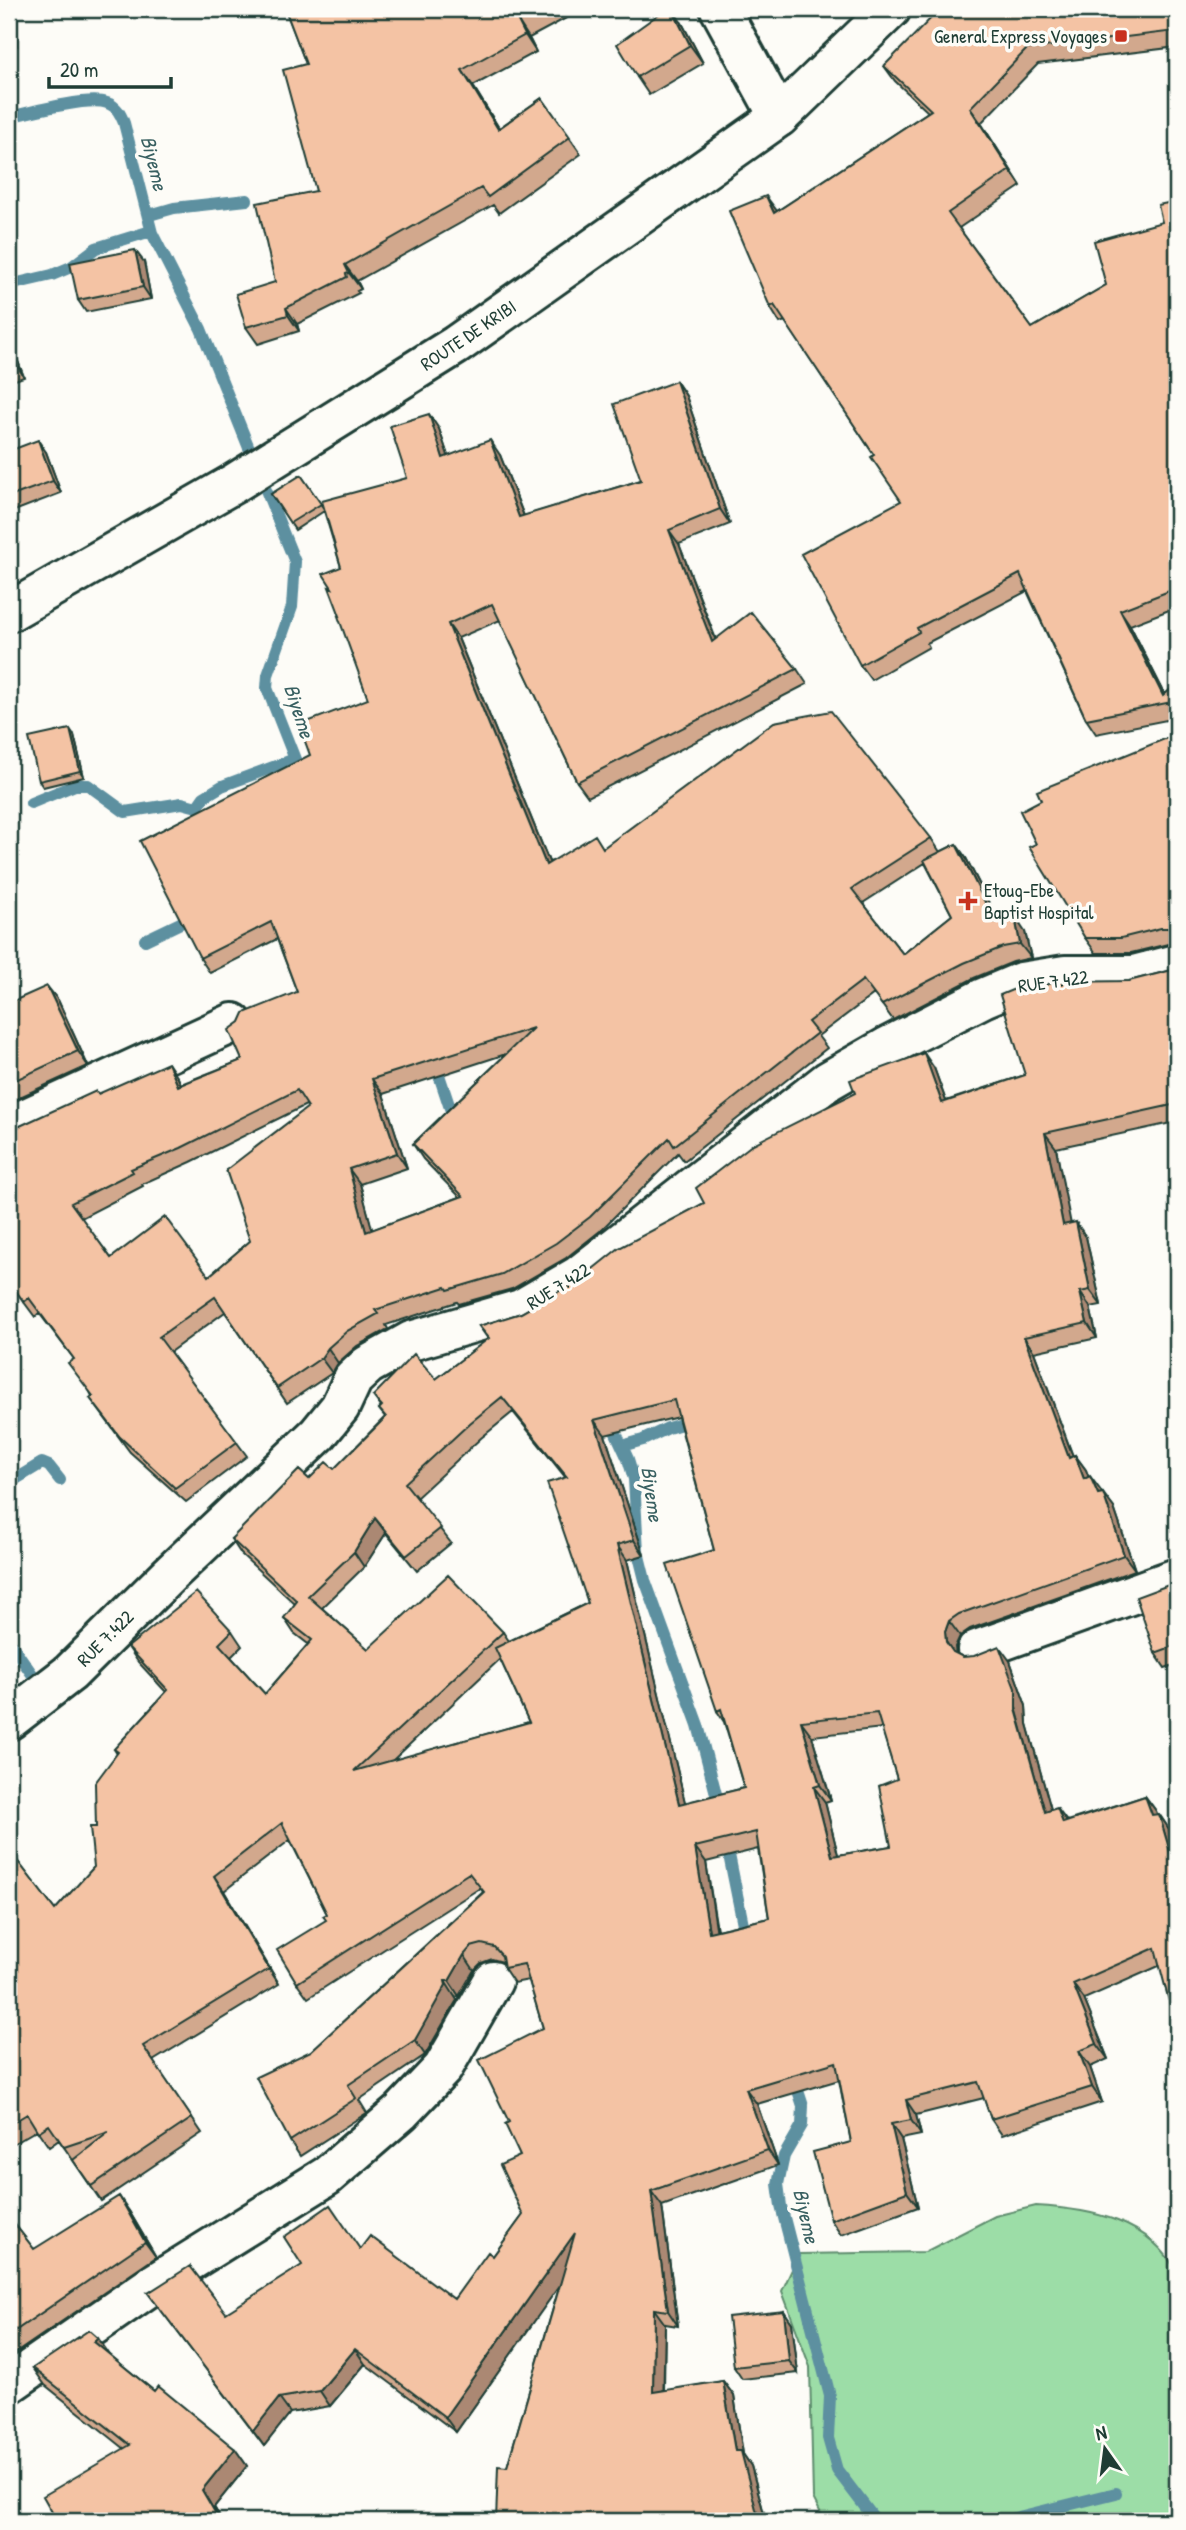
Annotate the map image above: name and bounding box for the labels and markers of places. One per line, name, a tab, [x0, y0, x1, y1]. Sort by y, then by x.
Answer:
place label: General Express Voyages	[934, 23, 1107, 49]
marker: General Express Voyages	[1113, 28, 1129, 44]
place label: Etoug-Ebe Baptist Hospital	[984, 877, 1094, 925]
marker: Etoug-Ebe Baptist Hospital	[958, 891, 978, 911]

